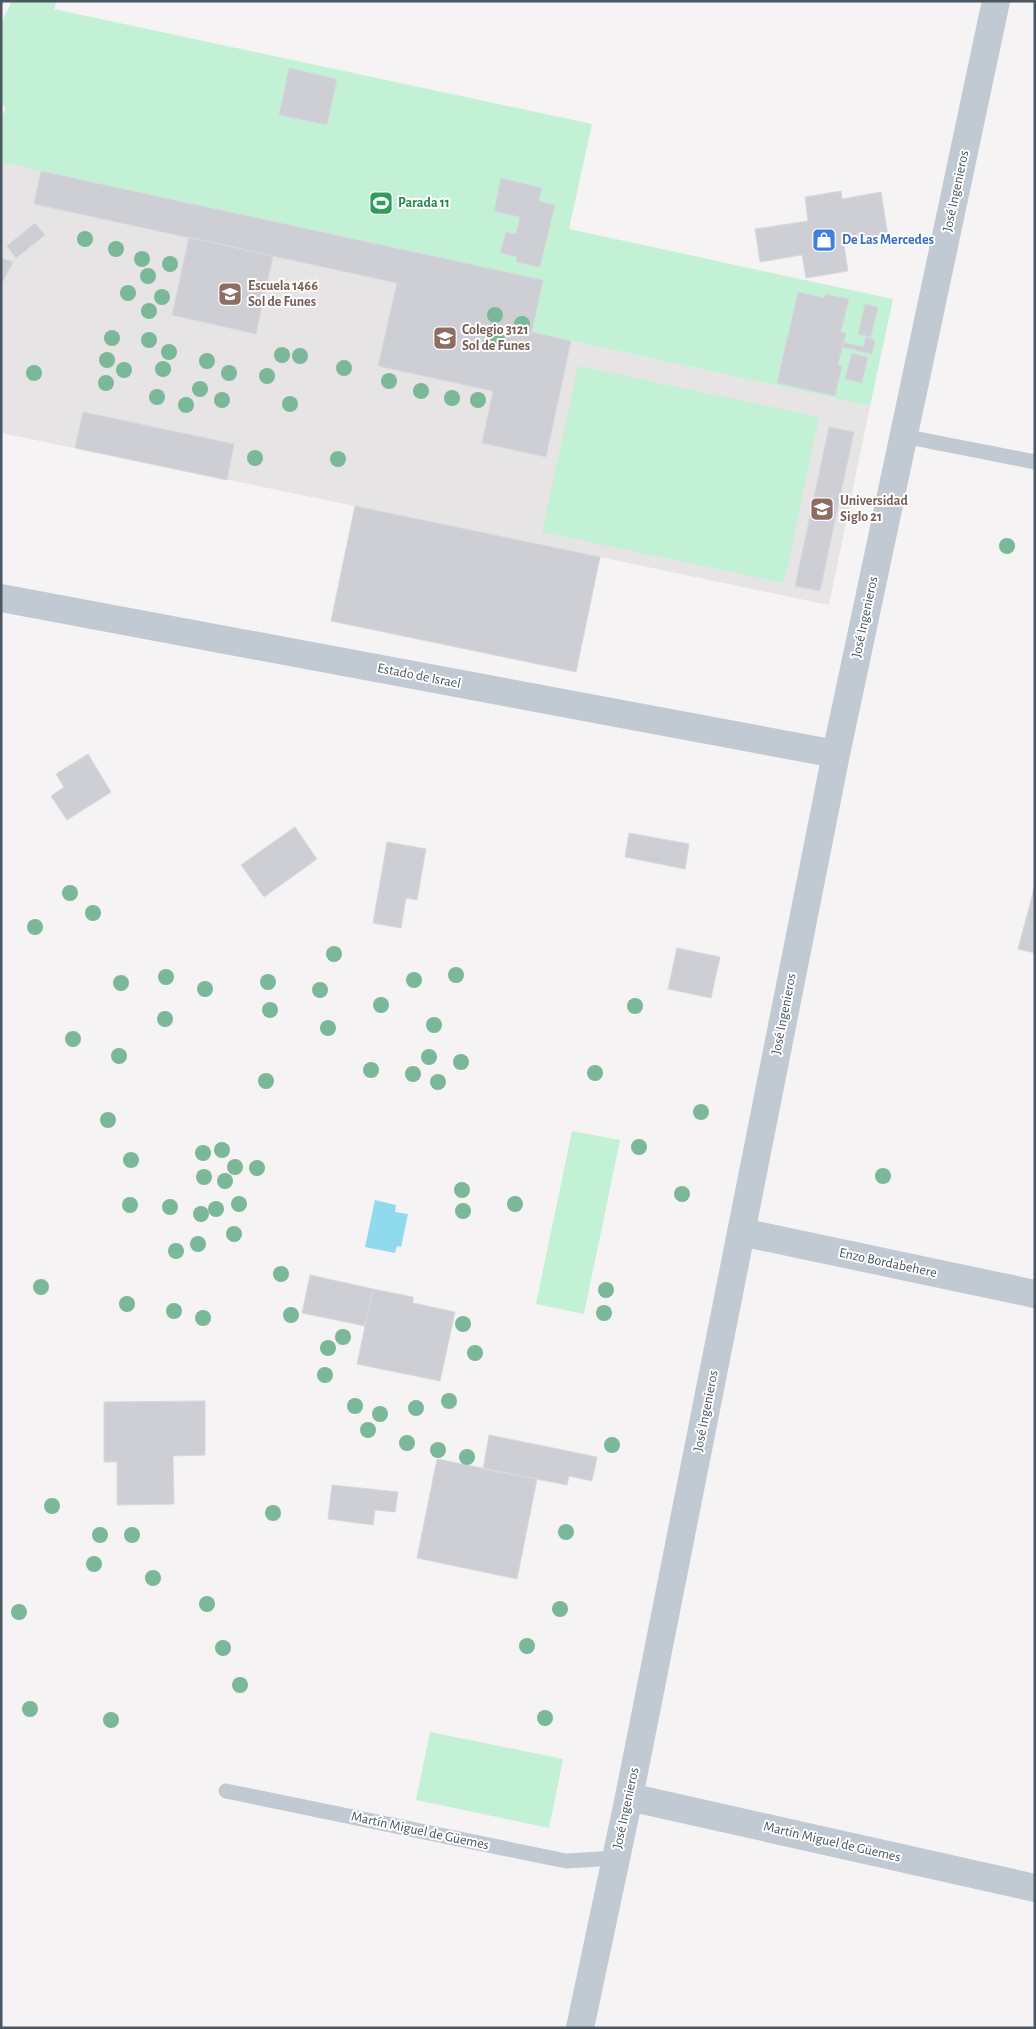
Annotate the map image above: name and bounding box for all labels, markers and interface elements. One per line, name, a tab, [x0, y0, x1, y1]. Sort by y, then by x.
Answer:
street label: José Ingenieros	[941, 149, 971, 233]
sports icon: Parada 11	[368, 190, 394, 216]
place label: Parada 11	[398, 196, 450, 210]
shop icon: De Las Mercedes	[811, 227, 837, 253]
place label: De Las Mercedes	[842, 233, 934, 247]
place label: Escuela 1466 Sol de Funes	[248, 279, 318, 309]
school or university icon: Escuela 1466 Sol de Funes	[217, 281, 243, 307]
place label: Colegio 3121 Sol de Funes	[462, 323, 530, 353]
school or university icon: Colegio 3121 Sol de Funes	[432, 325, 458, 351]
place label: Universidad Siglo 21	[840, 494, 908, 524]
school or university icon: Universidad Siglo 21	[809, 496, 835, 522]
street label: José Ingenieros	[850, 575, 880, 659]
street label: Estado de Israel	[376, 661, 462, 691]
street label: José Ingenieros	[769, 972, 799, 1056]
street label: Enzo Bordabehere	[838, 1246, 938, 1280]
street label: José Ingenieros	[691, 1369, 721, 1453]
street label: José Ingenieros	[611, 1766, 641, 1850]
street label: Martín Miguel de Güemes	[350, 1810, 490, 1852]
street label: Martín Miguel de Güemes	[762, 1819, 902, 1865]

